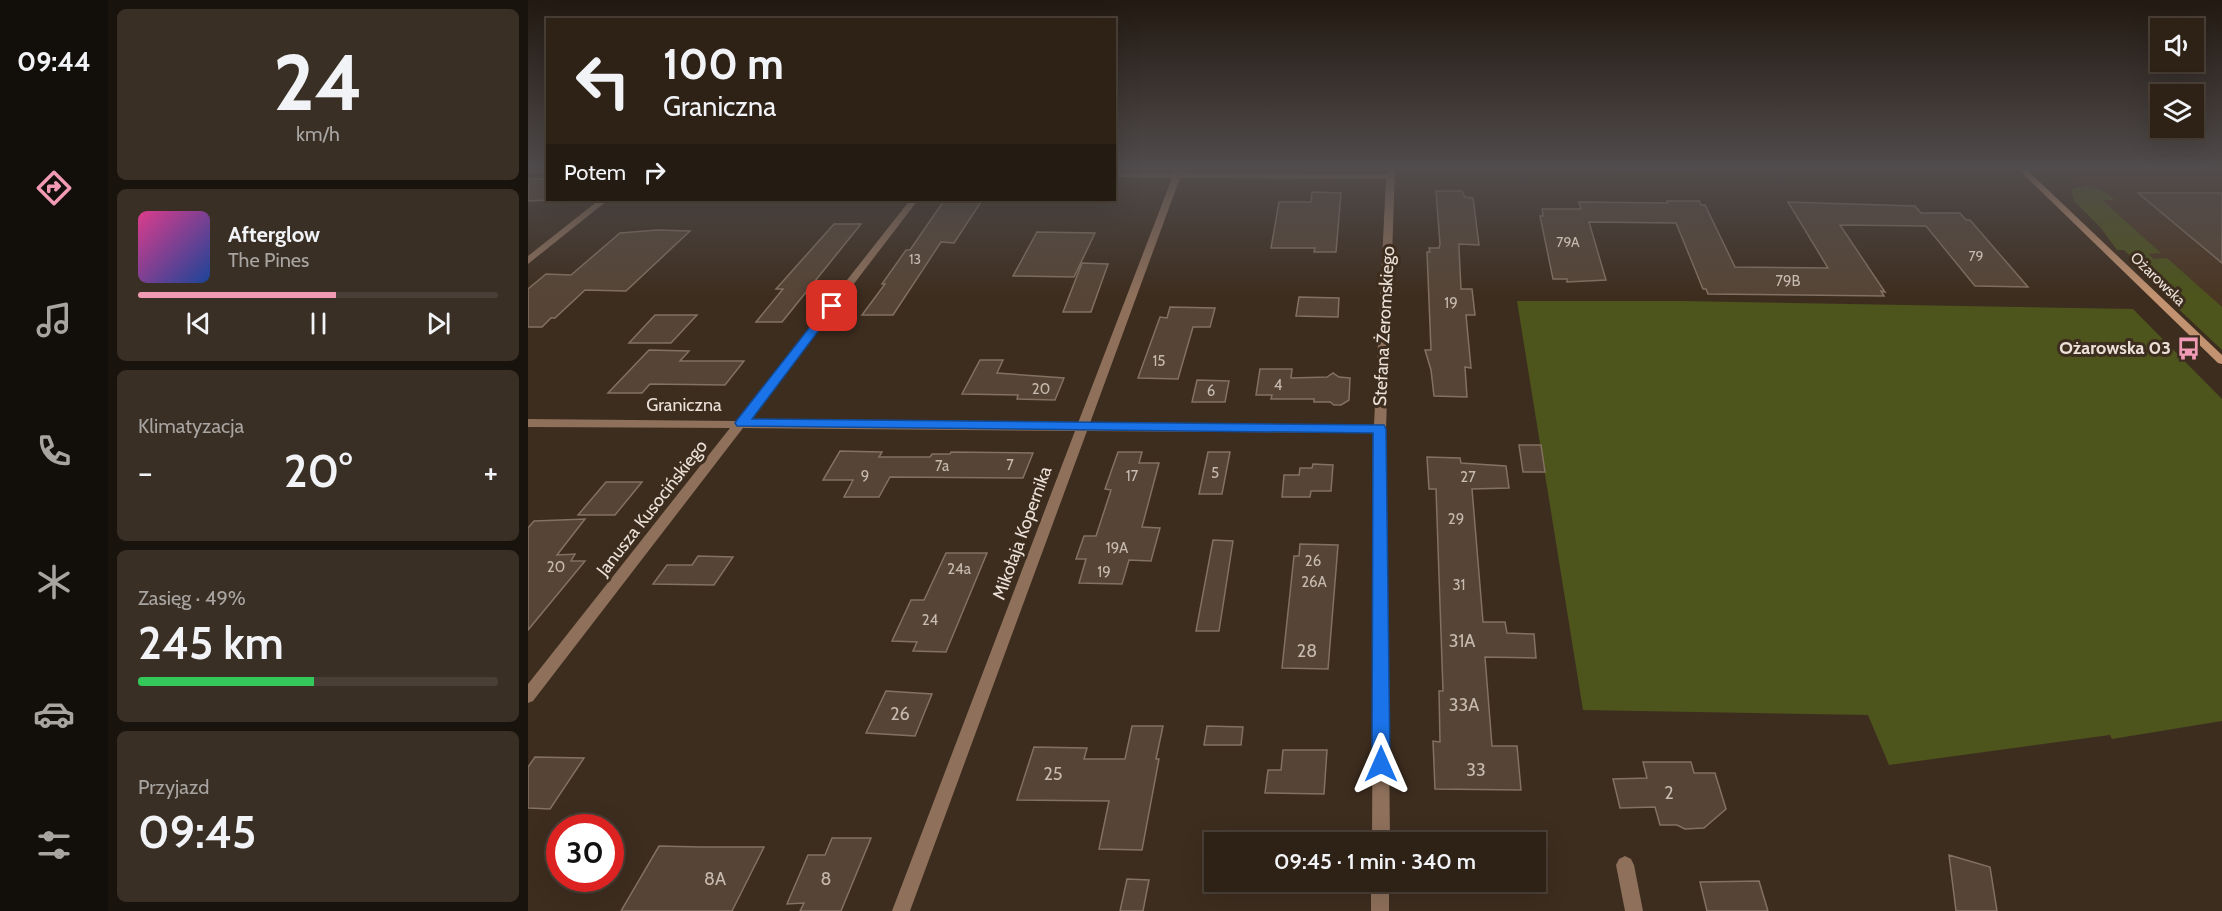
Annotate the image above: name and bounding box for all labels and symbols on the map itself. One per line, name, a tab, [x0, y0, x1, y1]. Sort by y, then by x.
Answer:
house number: 79A	[1556, 233, 1580, 251]
street label: Stefana Żeromskiego	[1369, 245, 1399, 407]
house number: 79	[1969, 247, 1984, 265]
street label: Ożarowska	[2127, 248, 2190, 310]
house number: 13	[909, 250, 921, 268]
house number: 79B	[1775, 272, 1801, 290]
pin	[806, 280, 857, 331]
house number: 19	[1444, 294, 1458, 312]
bus stop icon: Ożarowska 03	[2176, 335, 2202, 361]
place label: Ożarowska 03	[2059, 337, 2171, 359]
house number: 15	[1152, 352, 1166, 370]
house number: 4	[1274, 376, 1283, 394]
house number: 20	[1032, 380, 1050, 398]
house number: 6	[1207, 382, 1215, 400]
street label: Graniczna	[646, 394, 722, 416]
street label: Janusza Kusocińskiego	[591, 435, 712, 581]
house number: 7	[1006, 456, 1014, 474]
house number: 7a	[935, 457, 950, 475]
street label: Mikołaja Kopernika	[988, 463, 1056, 603]
house number: 5	[1211, 464, 1219, 482]
house number: 9	[861, 467, 869, 485]
house number: 17	[1126, 467, 1139, 485]
house number: 27	[1460, 468, 1476, 486]
house number: 29	[1448, 510, 1464, 528]
house number: 19A	[1106, 539, 1129, 557]
house number: 26	[1305, 552, 1321, 570]
house number: 20	[547, 558, 565, 576]
house number: 24a	[947, 560, 972, 578]
house number: 19	[1097, 563, 1111, 581]
house number: 26A	[1301, 573, 1328, 591]
house number: 31	[1452, 576, 1466, 594]
house number: 24	[922, 611, 939, 629]
house number: 31A	[1449, 630, 1475, 652]
house number: 28	[1297, 640, 1317, 662]
house number: 33A	[1449, 694, 1479, 716]
house number: 26	[890, 703, 910, 725]
position arrow	[1349, 732, 1413, 796]
house number: 33	[1466, 759, 1486, 781]
house number: 25	[1043, 763, 1063, 785]
house number: 2	[1664, 782, 1674, 804]
speed limit sign: 30	[546, 814, 624, 892]
house number: 8A	[704, 868, 726, 890]
house number: 8	[821, 868, 831, 890]

